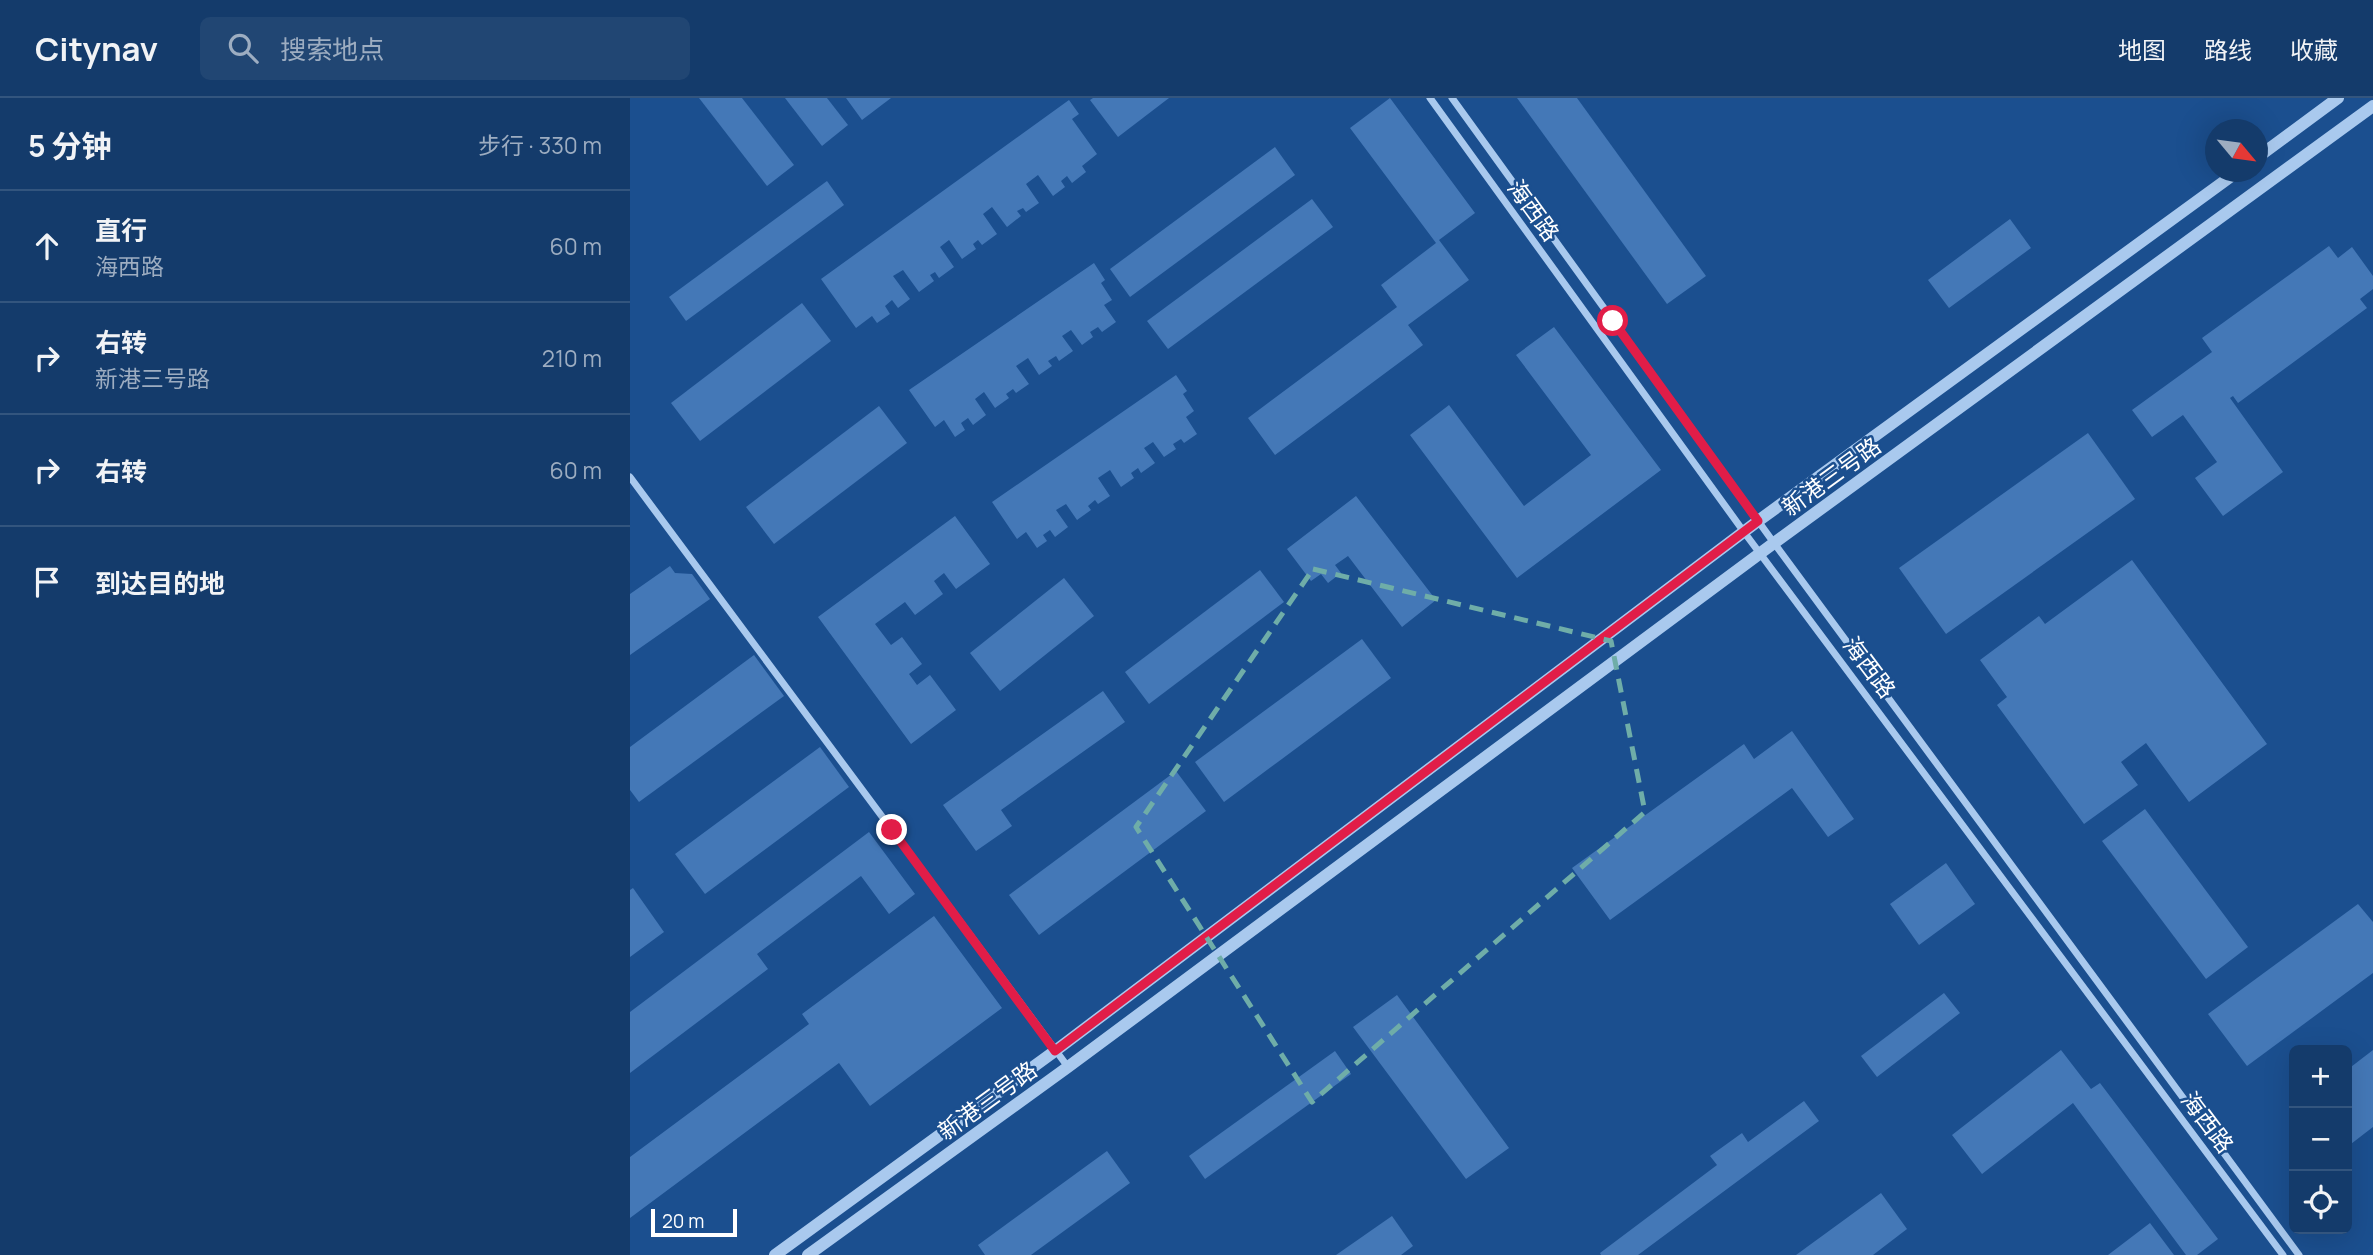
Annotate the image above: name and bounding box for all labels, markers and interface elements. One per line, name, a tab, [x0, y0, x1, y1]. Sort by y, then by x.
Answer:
search box	[200, 17, 690, 80]
text: Citynav	[35, 26, 158, 71]
icon: search	[224, 29, 262, 67]
text: 搜索地点	[280, 31, 384, 67]
text: 地图	[2118, 33, 2166, 66]
text: 路线	[2204, 33, 2252, 66]
text: 收藏	[2290, 33, 2338, 66]
north arrow	[2205, 119, 2268, 182]
text: 5 分钟	[28, 125, 112, 166]
text: 步行 · 330 m	[478, 129, 602, 161]
street label: 海西路	[1501, 173, 1567, 247]
text: 直行	[95, 212, 147, 248]
icon: ahead	[28, 227, 66, 265]
text: 60 m	[550, 230, 602, 262]
text: 海西路	[95, 250, 164, 282]
route start	[1597, 305, 1628, 336]
text: 右转	[95, 324, 147, 360]
icon: right	[28, 339, 66, 377]
text: 210 m	[542, 342, 602, 374]
text: 新港三号路	[95, 362, 210, 394]
street label: 新港三号路	[1775, 429, 1887, 523]
icon: right	[28, 451, 66, 489]
text: 右转	[95, 453, 147, 489]
text: 60 m	[550, 454, 602, 486]
icon: arrive	[28, 563, 66, 601]
text: 到达目的地	[95, 565, 225, 601]
street label: 海西路	[1836, 630, 1904, 704]
route end	[876, 814, 907, 845]
map controls	[2289, 1045, 2352, 1234]
button: +	[2289, 1045, 2352, 1108]
street label: 新港三号路	[931, 1053, 1043, 1147]
street label: 海西路	[2174, 1085, 2242, 1159]
button: −	[2289, 1108, 2352, 1171]
button: locate	[2289, 1171, 2352, 1234]
scale bar	[651, 1206, 737, 1238]
text: 20 m	[662, 1208, 704, 1234]

